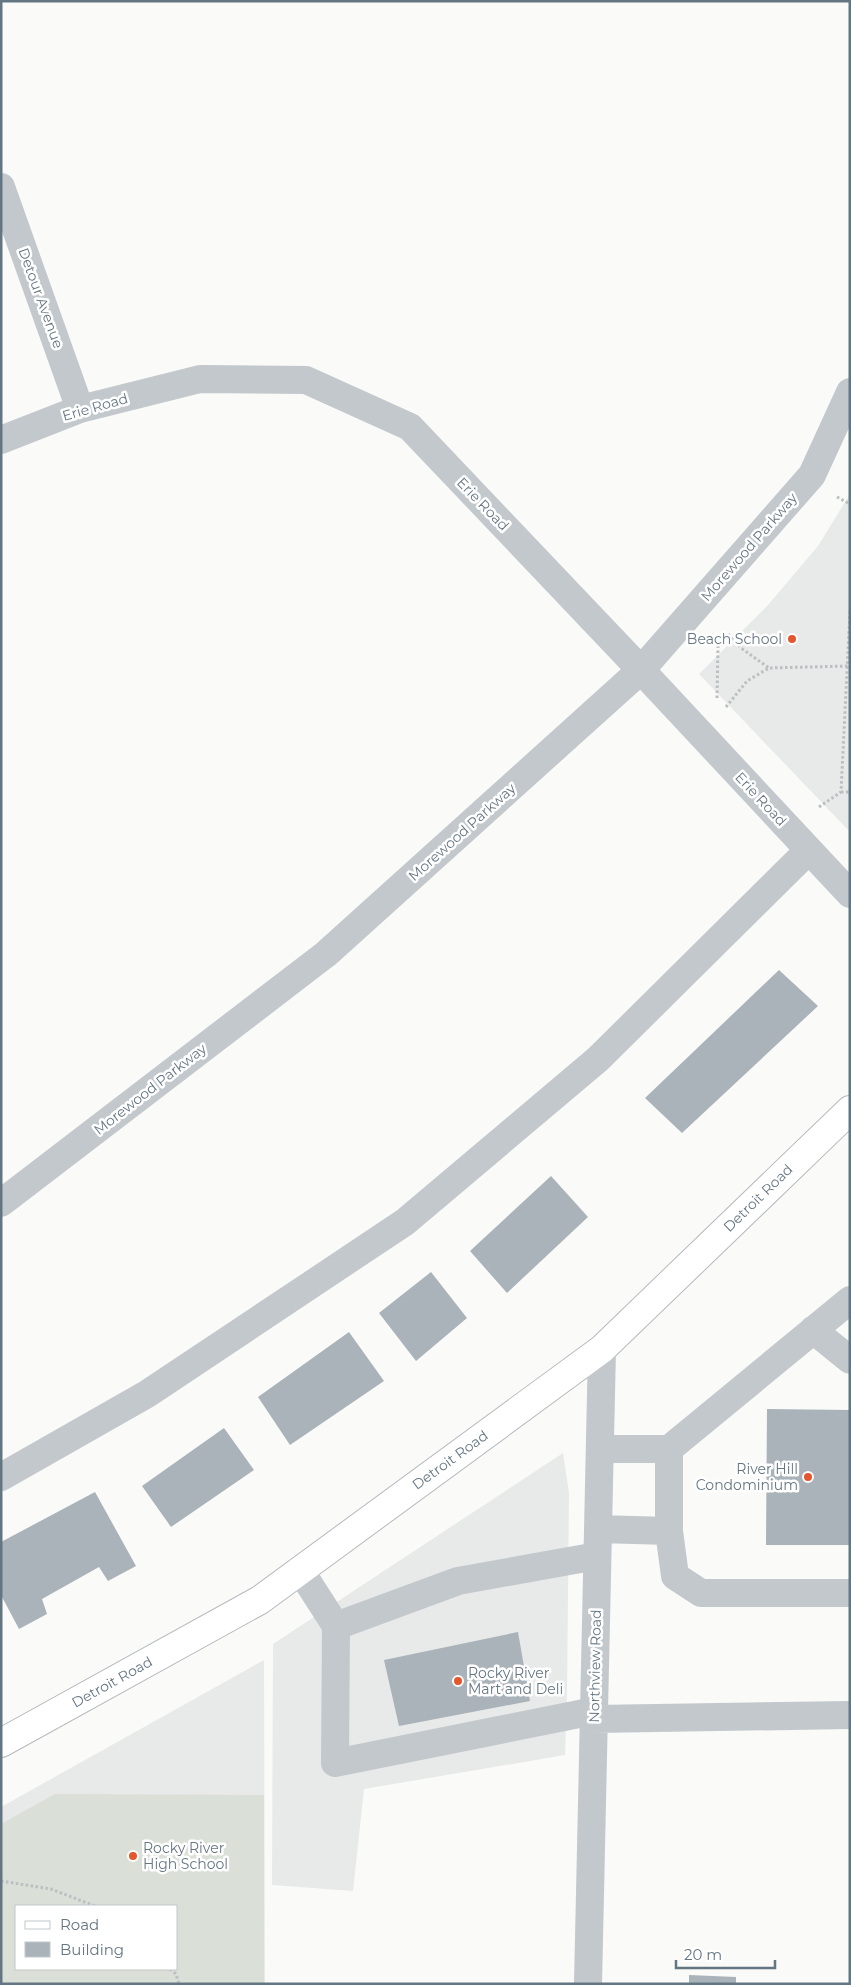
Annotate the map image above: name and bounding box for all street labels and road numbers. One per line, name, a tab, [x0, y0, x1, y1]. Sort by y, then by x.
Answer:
street label: Detour Avenue	[14, 245, 68, 351]
street label: Erie Road	[60, 389, 130, 425]
street label: Erie Road	[453, 474, 513, 534]
street label: Morewood Parkway	[697, 489, 801, 605]
street label: Erie Road	[731, 768, 791, 830]
street label: Morewood Parkway	[405, 779, 520, 885]
street label: Morewood Parkway	[90, 1039, 210, 1139]
street label: Detroit Road	[720, 1160, 796, 1236]
street label: Detroit Road	[408, 1426, 492, 1494]
street label: Northview Road	[585, 1609, 605, 1723]
street label: Detroit Road	[68, 1652, 156, 1712]

